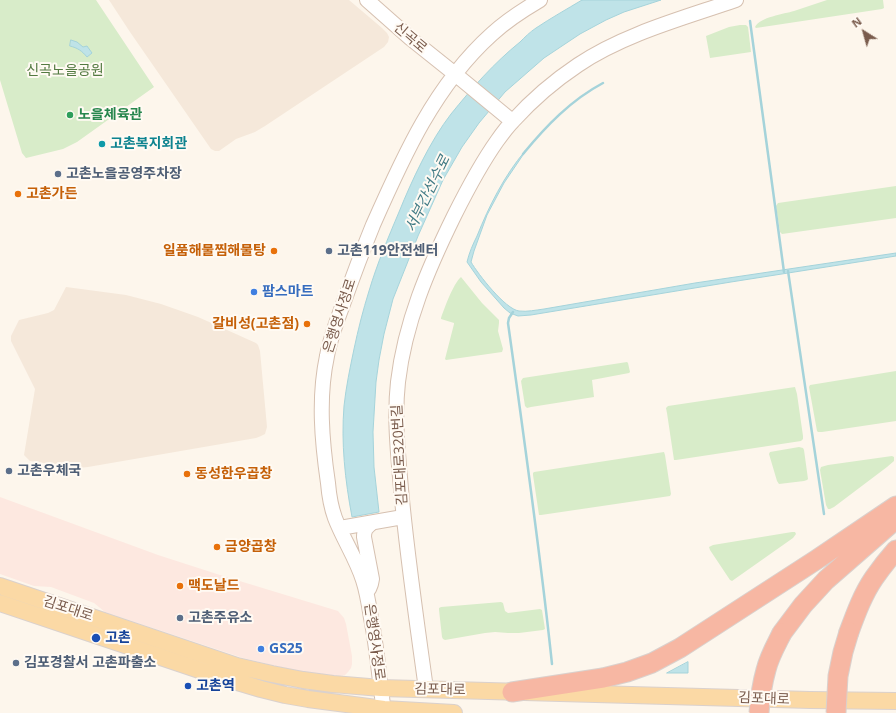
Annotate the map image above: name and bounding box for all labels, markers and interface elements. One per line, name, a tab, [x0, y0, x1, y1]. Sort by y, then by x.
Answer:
north arrow	[844, 12, 884, 52]
text: N	[848, 13, 865, 31]
street label: 신곡로	[390, 19, 430, 57]
park label: 신곡노을공원	[26, 63, 104, 79]
place label: 노을체육관	[78, 107, 142, 123]
marker: 노을체육관	[65, 110, 75, 120]
place label: 고촌복지회관	[110, 136, 187, 152]
marker: 고촌복지회관	[97, 139, 107, 149]
water label: 서부간선수로	[402, 153, 454, 235]
place label: 고촌노을공영주차장	[66, 166, 182, 182]
marker: 고촌노을공영주차장	[53, 169, 63, 179]
place label: 고촌가든	[26, 186, 78, 202]
marker: 고촌가든	[13, 189, 23, 199]
place label: 일품해물찜해물탕	[163, 243, 266, 259]
place label: 고촌119안전센터	[337, 243, 438, 259]
marker: 일품해물찜해물탕	[269, 246, 279, 256]
marker: 고촌119안전센터	[324, 246, 334, 256]
street label: 은행영사정로	[320, 277, 360, 355]
place label: 팜스마트	[262, 284, 314, 300]
marker: 팜스마트	[249, 287, 259, 297]
place label: 갈비성(고촌점)	[212, 316, 299, 332]
marker: 갈비성(고촌점)	[302, 319, 312, 329]
street label: 김포대로320번길	[389, 404, 411, 506]
place label: 고촌우체국	[17, 463, 81, 479]
marker: 고촌우체국	[4, 466, 14, 476]
place label: 동성한우곱창	[195, 466, 272, 482]
marker: 동성한우곱창	[182, 469, 192, 479]
place label: 금양곱창	[225, 539, 277, 555]
marker: 금양곱창	[212, 542, 222, 552]
place label: 맥도날드	[188, 578, 240, 594]
marker: 맥도날드	[175, 581, 185, 591]
street label: 김포대로	[41, 593, 95, 625]
street label: 은행영사정로	[360, 603, 388, 681]
place label: 고촌주유소	[188, 610, 252, 626]
marker: 고촌주유소	[175, 613, 185, 623]
place label: 고촌	[105, 630, 131, 646]
marker: 고촌	[90, 632, 102, 644]
place label: GS25	[269, 641, 303, 657]
marker: GS25	[256, 644, 266, 654]
place label: 김포경찰서 고촌파출소	[24, 655, 156, 671]
marker: 김포경찰서 고촌파출소	[11, 658, 21, 668]
place label: 고촌역	[196, 678, 235, 694]
marker: 고촌역	[183, 681, 193, 691]
street label: 김포대로	[414, 681, 466, 699]
street label: 김포대로	[738, 690, 790, 708]

